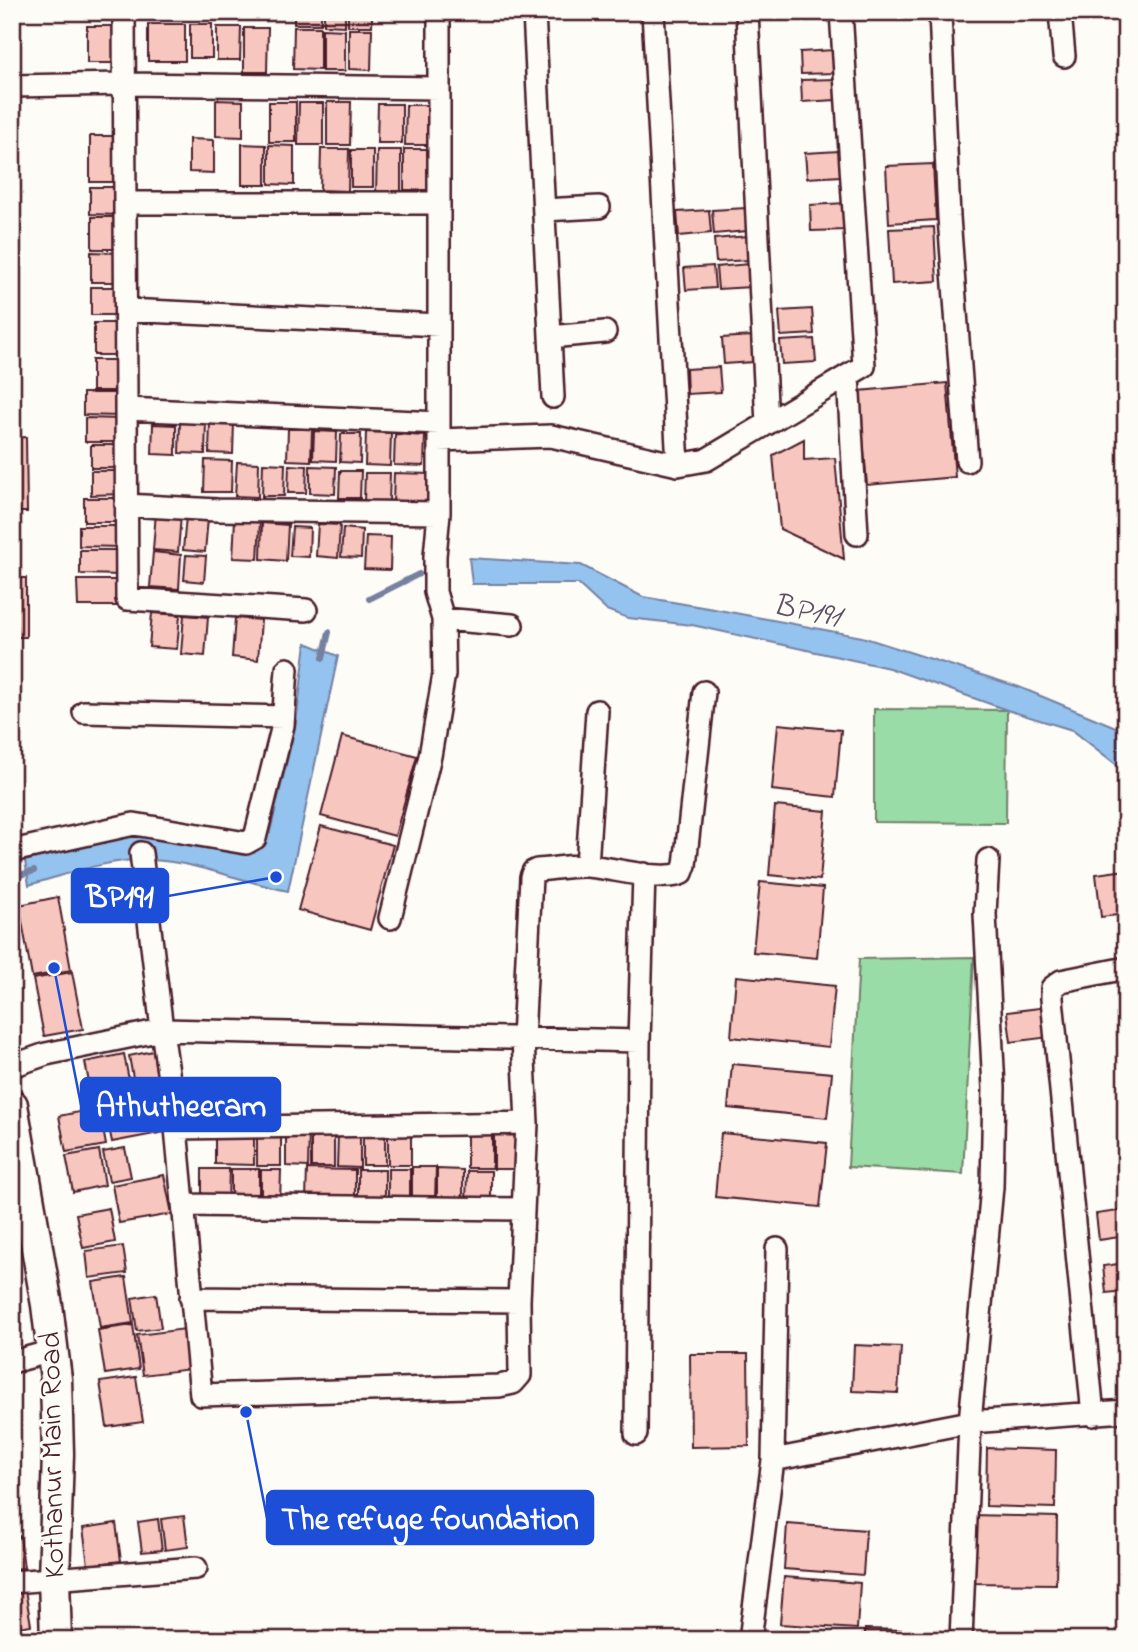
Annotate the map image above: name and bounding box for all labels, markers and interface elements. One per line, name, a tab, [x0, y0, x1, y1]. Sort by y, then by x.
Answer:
water label: BP191	[768, 583, 849, 643]
callout: BP191	[72, 869, 168, 922]
text: BP191	[84, 876, 154, 923]
callout: Athutheeram	[81, 1078, 280, 1131]
text: Athutheeram	[96, 1085, 266, 1132]
street label: Kothanur Main Road	[30, 1331, 78, 1579]
callout: The refuge foundation	[267, 1491, 593, 1544]
text: The refuge foundation	[281, 1498, 579, 1546]

